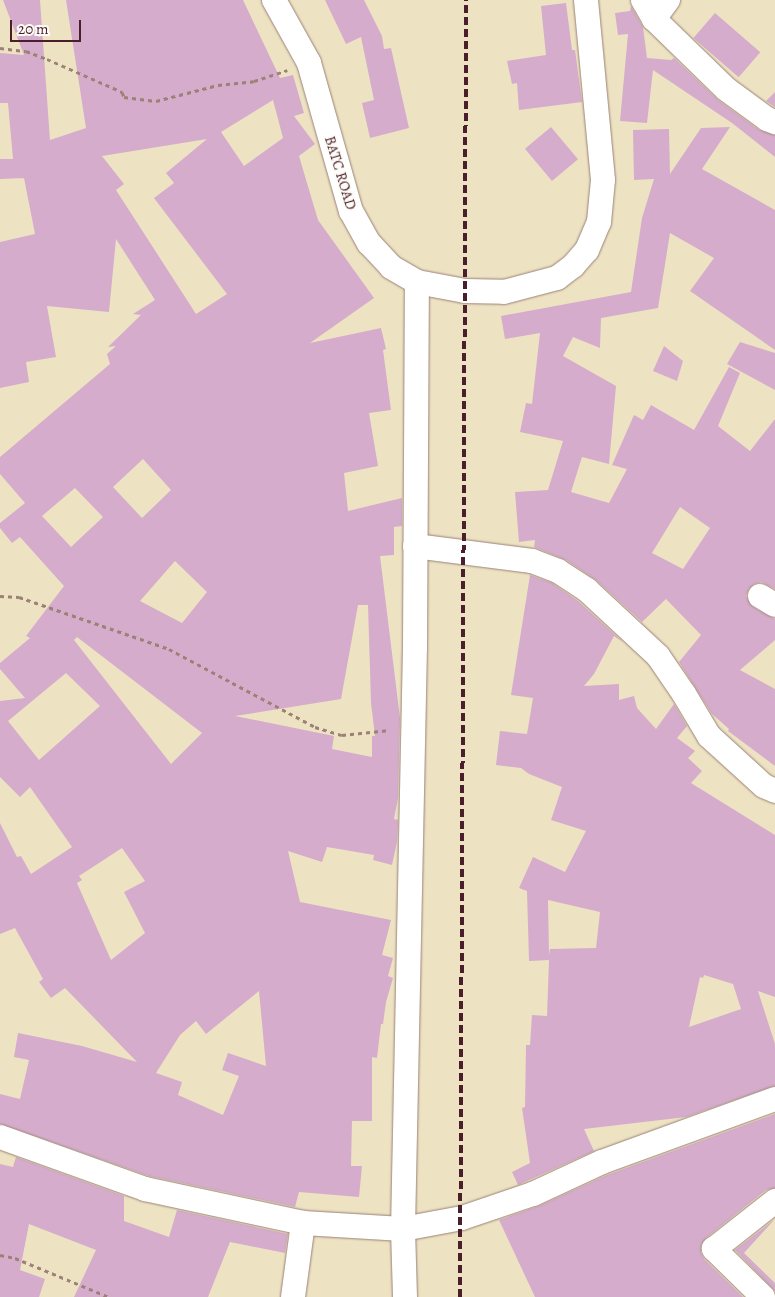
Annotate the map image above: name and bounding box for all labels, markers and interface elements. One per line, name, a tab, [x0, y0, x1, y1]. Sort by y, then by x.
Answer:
scale bar	[12, 10, 84, 42]
text: 20 m	[18, 19, 49, 39]
street label: BATC ROAD	[320, 134, 360, 212]

